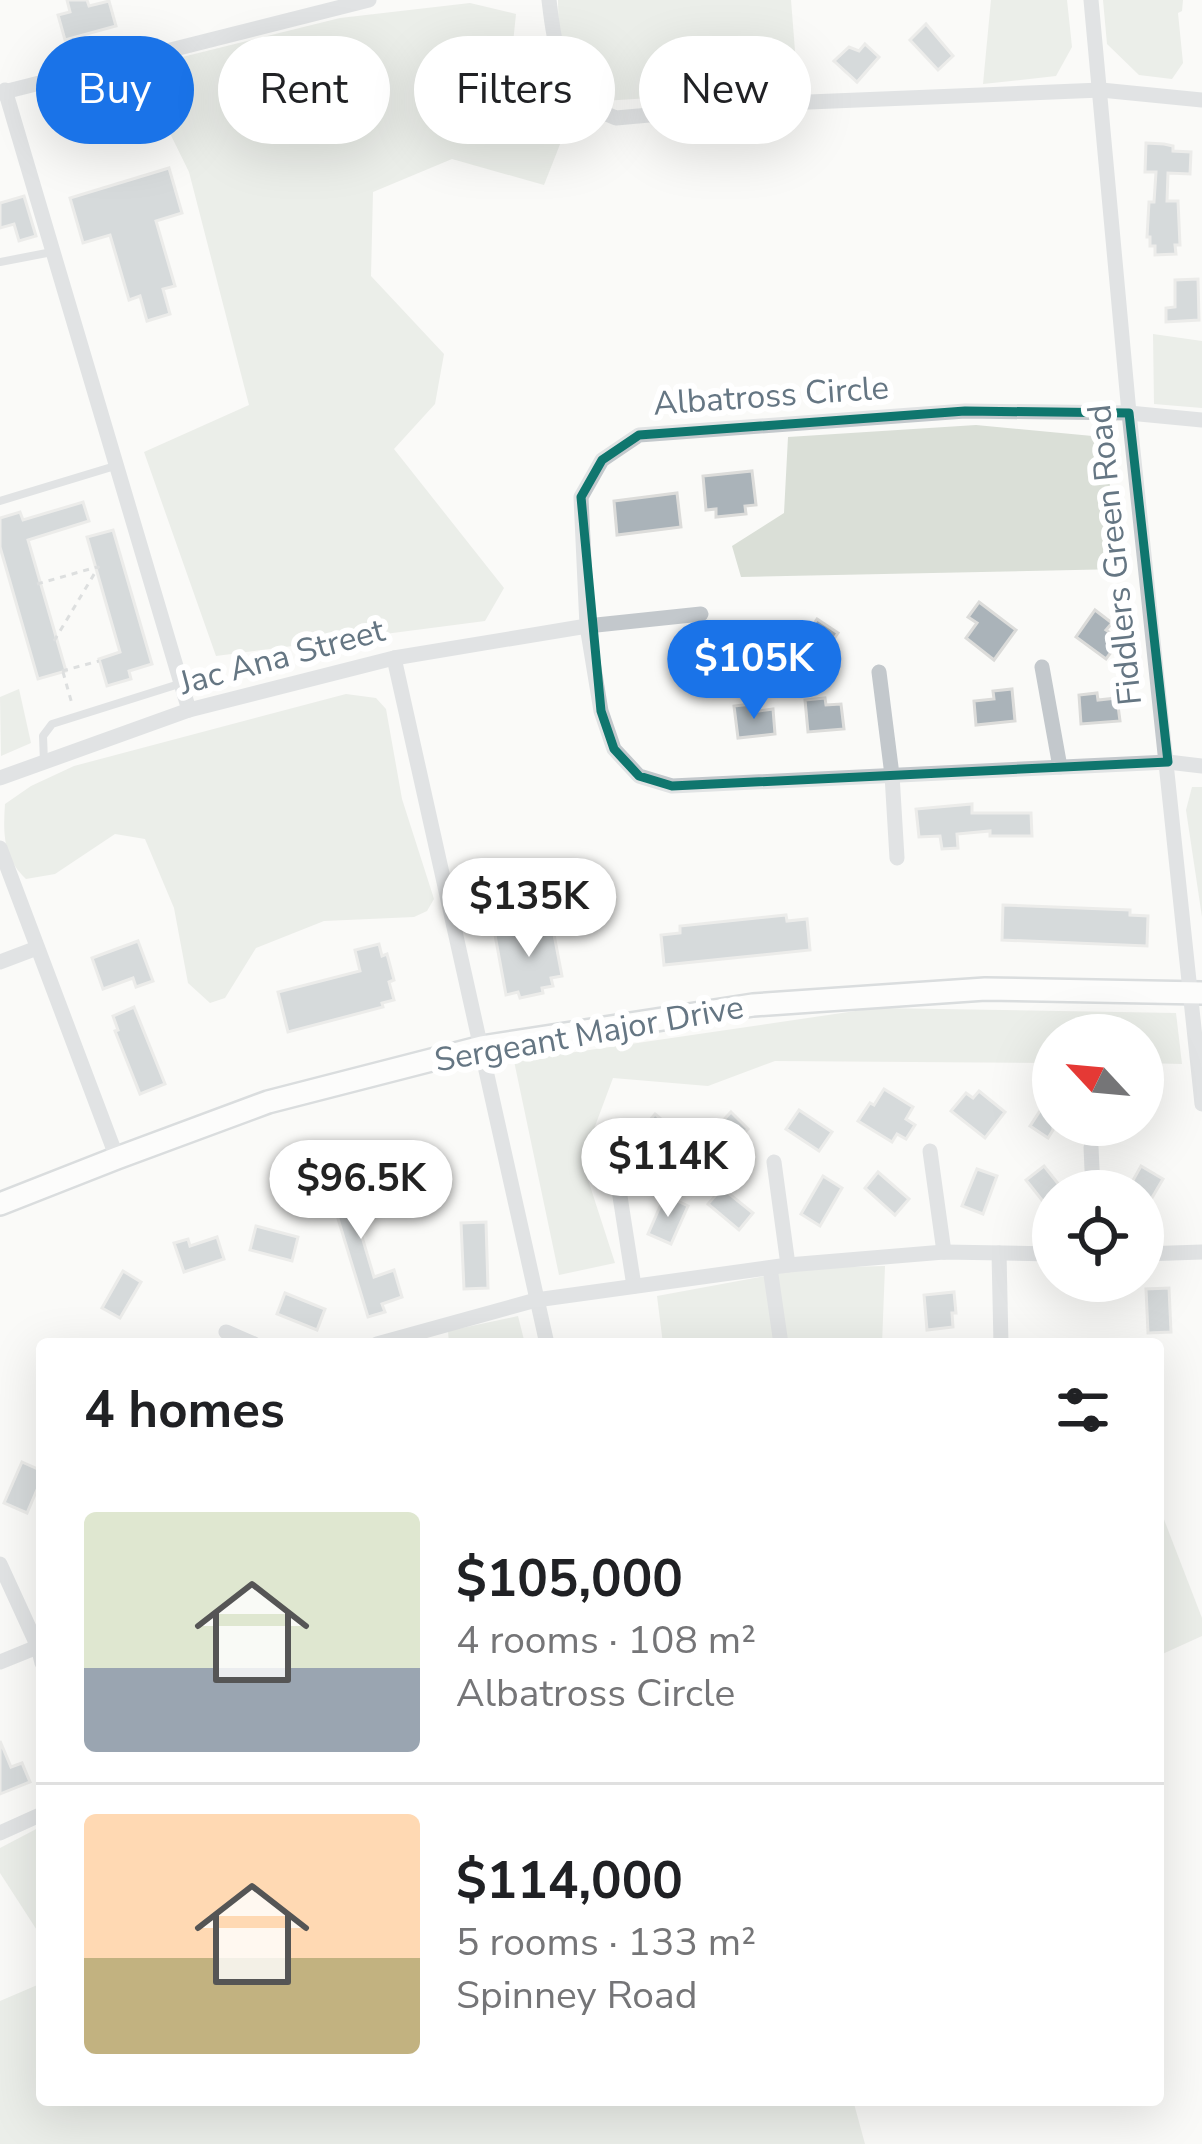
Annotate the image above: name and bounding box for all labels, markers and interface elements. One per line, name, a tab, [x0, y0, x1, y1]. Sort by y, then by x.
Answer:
chip: Buy	[36, 36, 194, 144]
chip: Rent	[218, 36, 390, 144]
chip: Filters	[414, 36, 615, 144]
chip: New	[639, 36, 811, 144]
street label: Albatross Circle	[652, 365, 890, 427]
street label: Fiddlers Green Road	[1077, 402, 1153, 708]
street label: Jac Ana Street	[173, 608, 390, 706]
pin: $105K	[670, 620, 838, 722]
text: $105K	[694, 632, 814, 685]
pin: $135K	[445, 858, 613, 960]
text: $135K	[469, 870, 589, 923]
street label: Sergeant Major Drive	[431, 985, 747, 1083]
north arrow	[1032, 1014, 1164, 1146]
map controls	[1032, 1014, 1164, 1302]
pin: $114K	[584, 1118, 752, 1220]
text: $114K	[608, 1130, 728, 1183]
pin: $96.5K	[263, 1140, 459, 1242]
text: $96.5K	[296, 1152, 426, 1205]
button: locate	[1032, 1170, 1164, 1302]
text: 4 homes	[84, 1375, 285, 1445]
icon: filters	[1050, 1377, 1116, 1443]
text: $105,000	[456, 1544, 683, 1614]
icon: home	[180, 1560, 324, 1704]
text: 4 rooms · 108 m²	[456, 1614, 756, 1667]
text: Albatross Circle	[456, 1667, 735, 1720]
text: $114,000	[456, 1846, 683, 1916]
icon: home	[180, 1862, 324, 2006]
text: 5 rooms · 133 m²	[456, 1916, 756, 1969]
text: Spinney Road	[456, 1969, 697, 2022]

